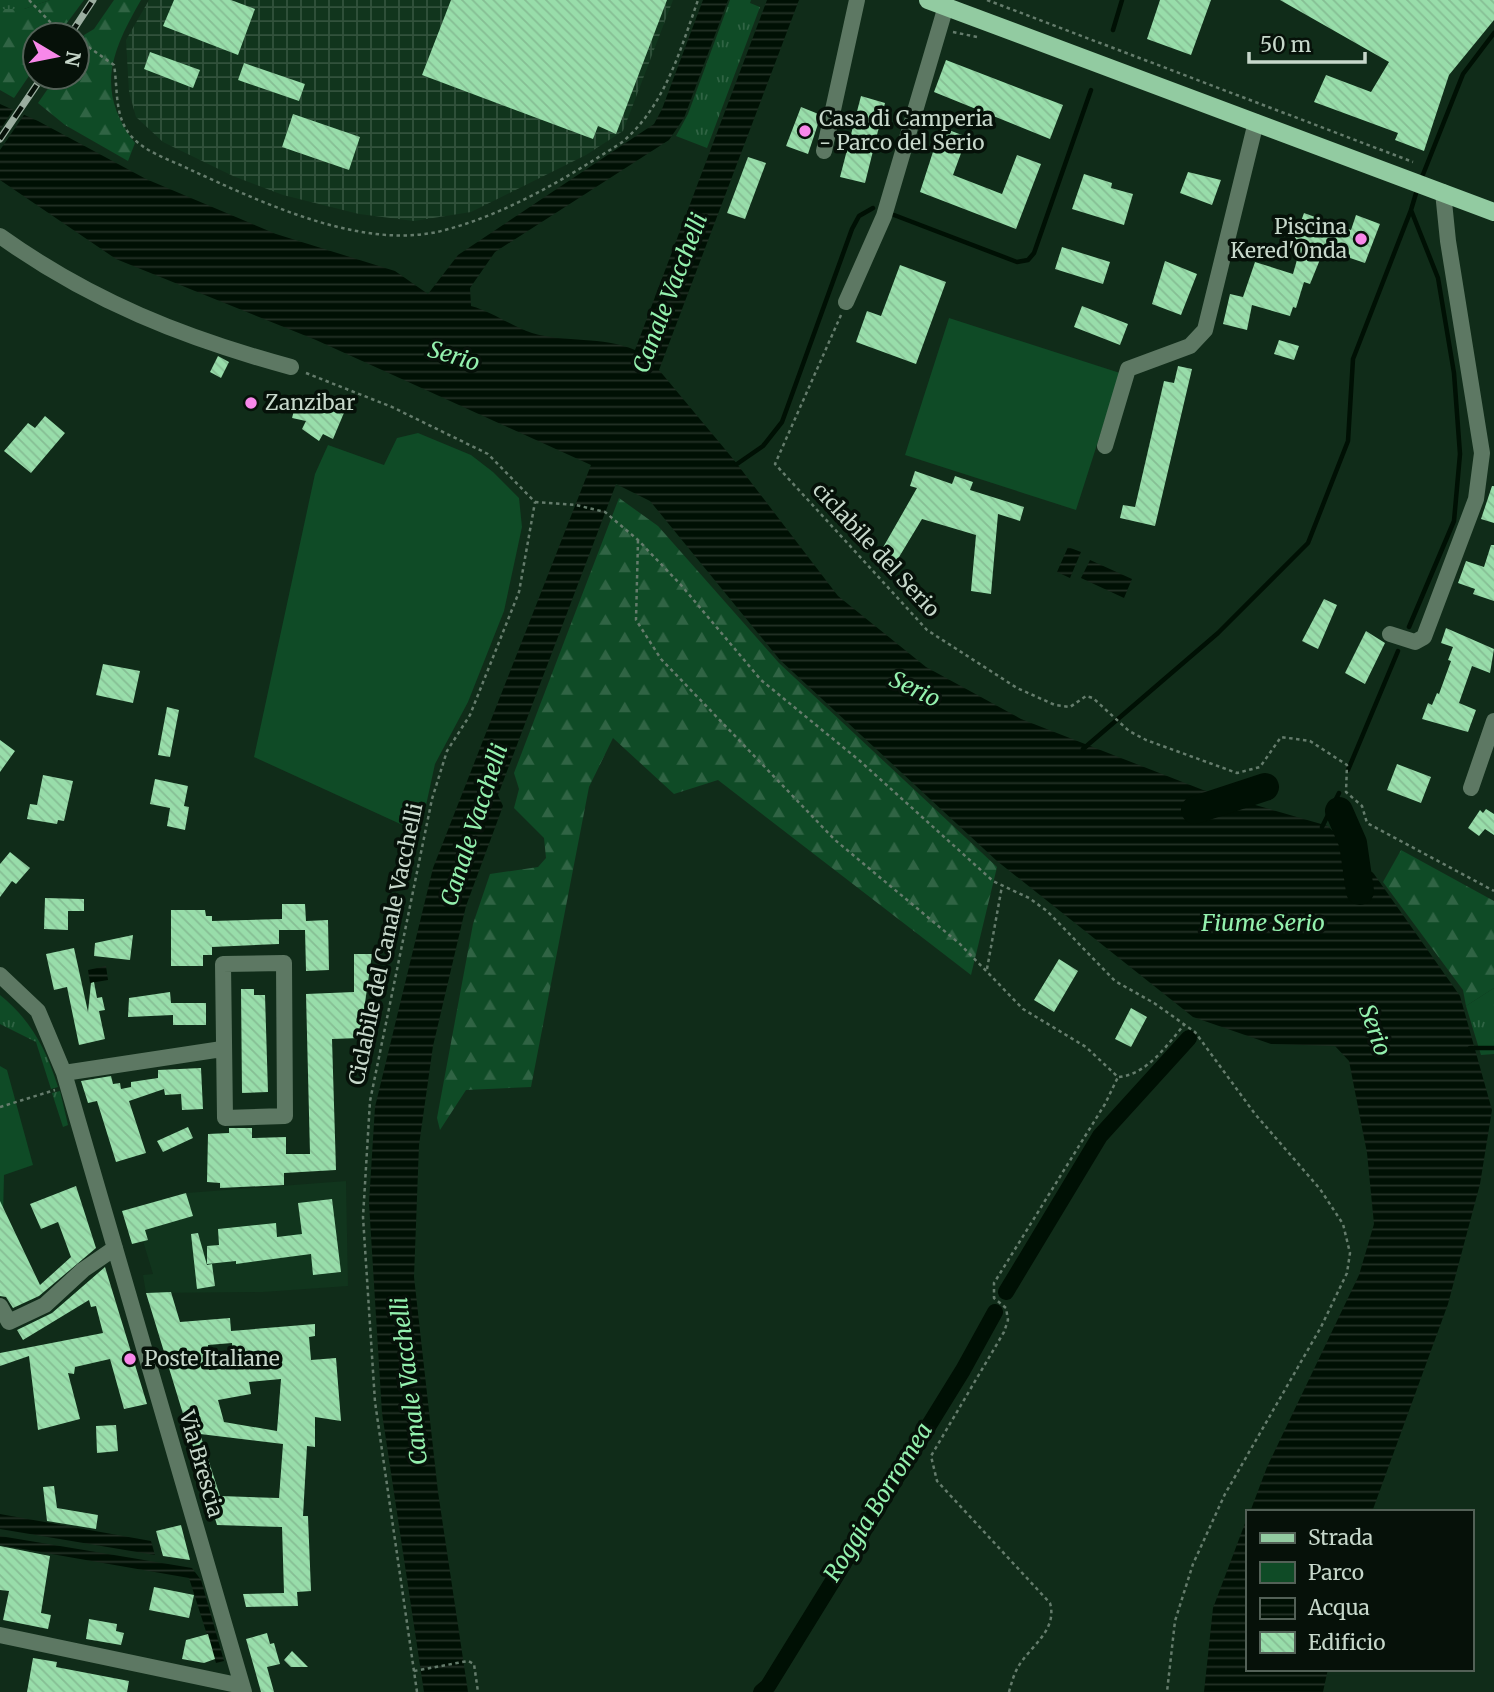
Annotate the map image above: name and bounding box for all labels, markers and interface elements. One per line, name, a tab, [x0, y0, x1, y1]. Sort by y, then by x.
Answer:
north arrow	[21, 21, 91, 91]
scale bar	[1249, 21, 1364, 65]
text: 50 m	[1260, 31, 1311, 58]
text: N	[60, 49, 86, 68]
place label: Casa di Camperia - Parco del Serio	[819, 105, 993, 156]
marker: Casa di Camperia - Parco del Serio	[797, 123, 813, 139]
water label: Canale Vacchelli	[626, 209, 713, 377]
place label: Piscina Kered'Onda	[1230, 213, 1347, 264]
marker: Piscina Kered'Onda	[1353, 231, 1369, 247]
water label: Serio	[425, 334, 484, 377]
place label: Zanzibar	[265, 389, 356, 416]
marker: Zanzibar	[243, 395, 259, 411]
street label: ciclabile del Serio	[807, 477, 946, 623]
water label: Serio	[885, 664, 945, 713]
water label: Canale Vacchelli	[434, 740, 513, 910]
street label: Ciclabile del Canale Vacchelli	[342, 800, 429, 1087]
water label: Fiume Serio	[1200, 908, 1325, 937]
water label: Serio	[1353, 1000, 1398, 1060]
water label: Canale Vacchelli	[384, 1295, 433, 1467]
place label: Poste Italiane	[144, 1345, 280, 1372]
marker: Poste Italiane	[122, 1351, 138, 1367]
street label: Via Brescia	[173, 1406, 230, 1520]
water label: Roggia Borromea	[817, 1417, 938, 1587]
legend	[1246, 1510, 1473, 1671]
text: Strada	[1308, 1524, 1373, 1551]
text: Parco	[1308, 1559, 1364, 1586]
text: Acqua	[1307, 1594, 1370, 1621]
text: Edificio	[1308, 1629, 1385, 1656]

